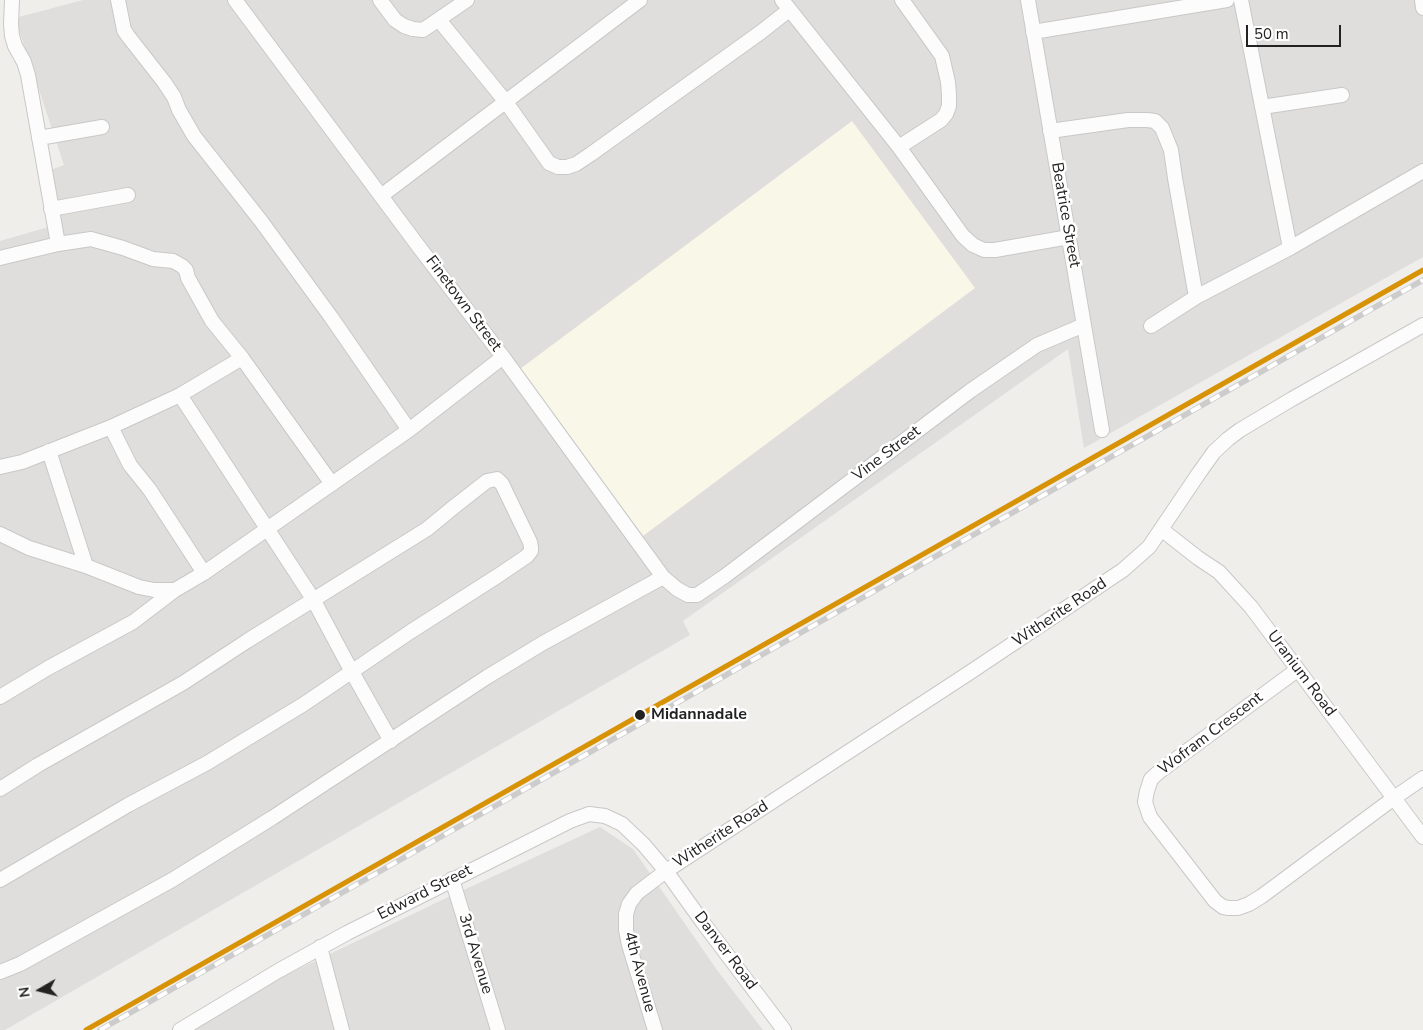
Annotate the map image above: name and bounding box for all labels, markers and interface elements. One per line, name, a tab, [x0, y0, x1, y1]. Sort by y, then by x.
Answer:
scale bar	[1248, 15, 1343, 47]
text: 50 m	[1254, 24, 1289, 44]
street label: Beatrice Street	[1046, 161, 1084, 269]
street label: Finetown Street	[421, 252, 505, 356]
street label: Vine Street	[849, 422, 925, 486]
street label: Witherite Road	[1009, 574, 1111, 652]
street label: Uranium Road	[1262, 627, 1340, 721]
street label: Wofram Crescent	[1155, 688, 1267, 780]
place label: Midannadale	[651, 705, 747, 725]
marker: Midannadale	[633, 708, 647, 722]
street label: Witherite Road	[670, 797, 772, 873]
street label: Edward Street	[375, 861, 475, 925]
street label: Danver Road	[689, 908, 761, 994]
street label: 3rd Avenue	[454, 911, 496, 997]
street label: 4th Avenue	[619, 930, 659, 1014]
north arrow	[15, 965, 65, 1015]
text: N	[15, 986, 35, 999]

